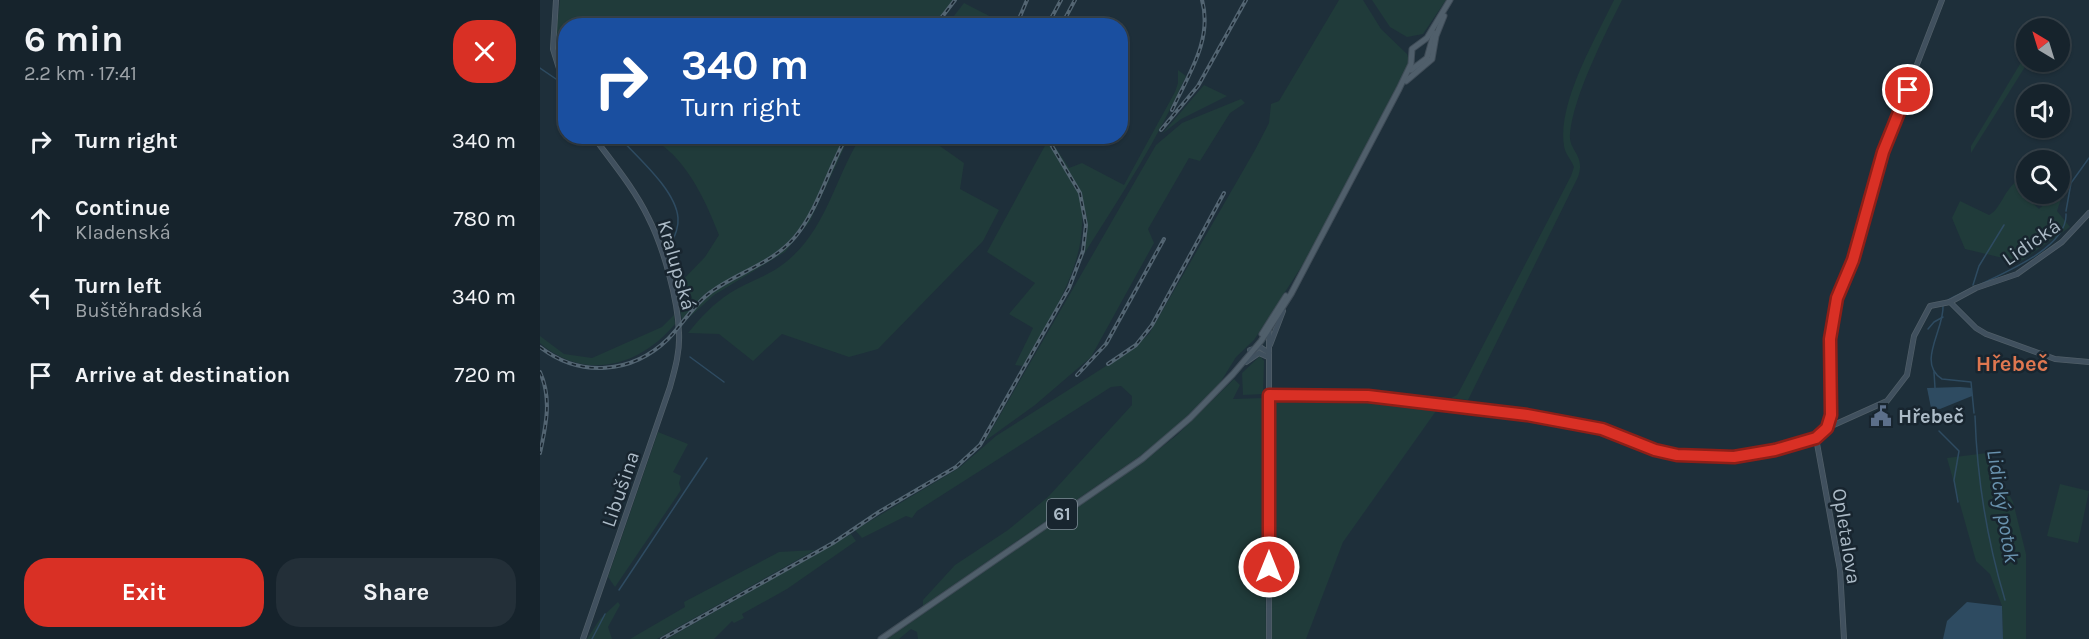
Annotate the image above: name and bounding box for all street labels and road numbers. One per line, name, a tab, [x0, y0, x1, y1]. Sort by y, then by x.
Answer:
street label: Lidická	[1998, 214, 2065, 271]
street label: Kralupská	[653, 217, 700, 313]
street label: Libušina	[597, 448, 644, 530]
street label: Opletalova	[1828, 487, 1865, 586]
road number: 61	[1047, 499, 1077, 529]

